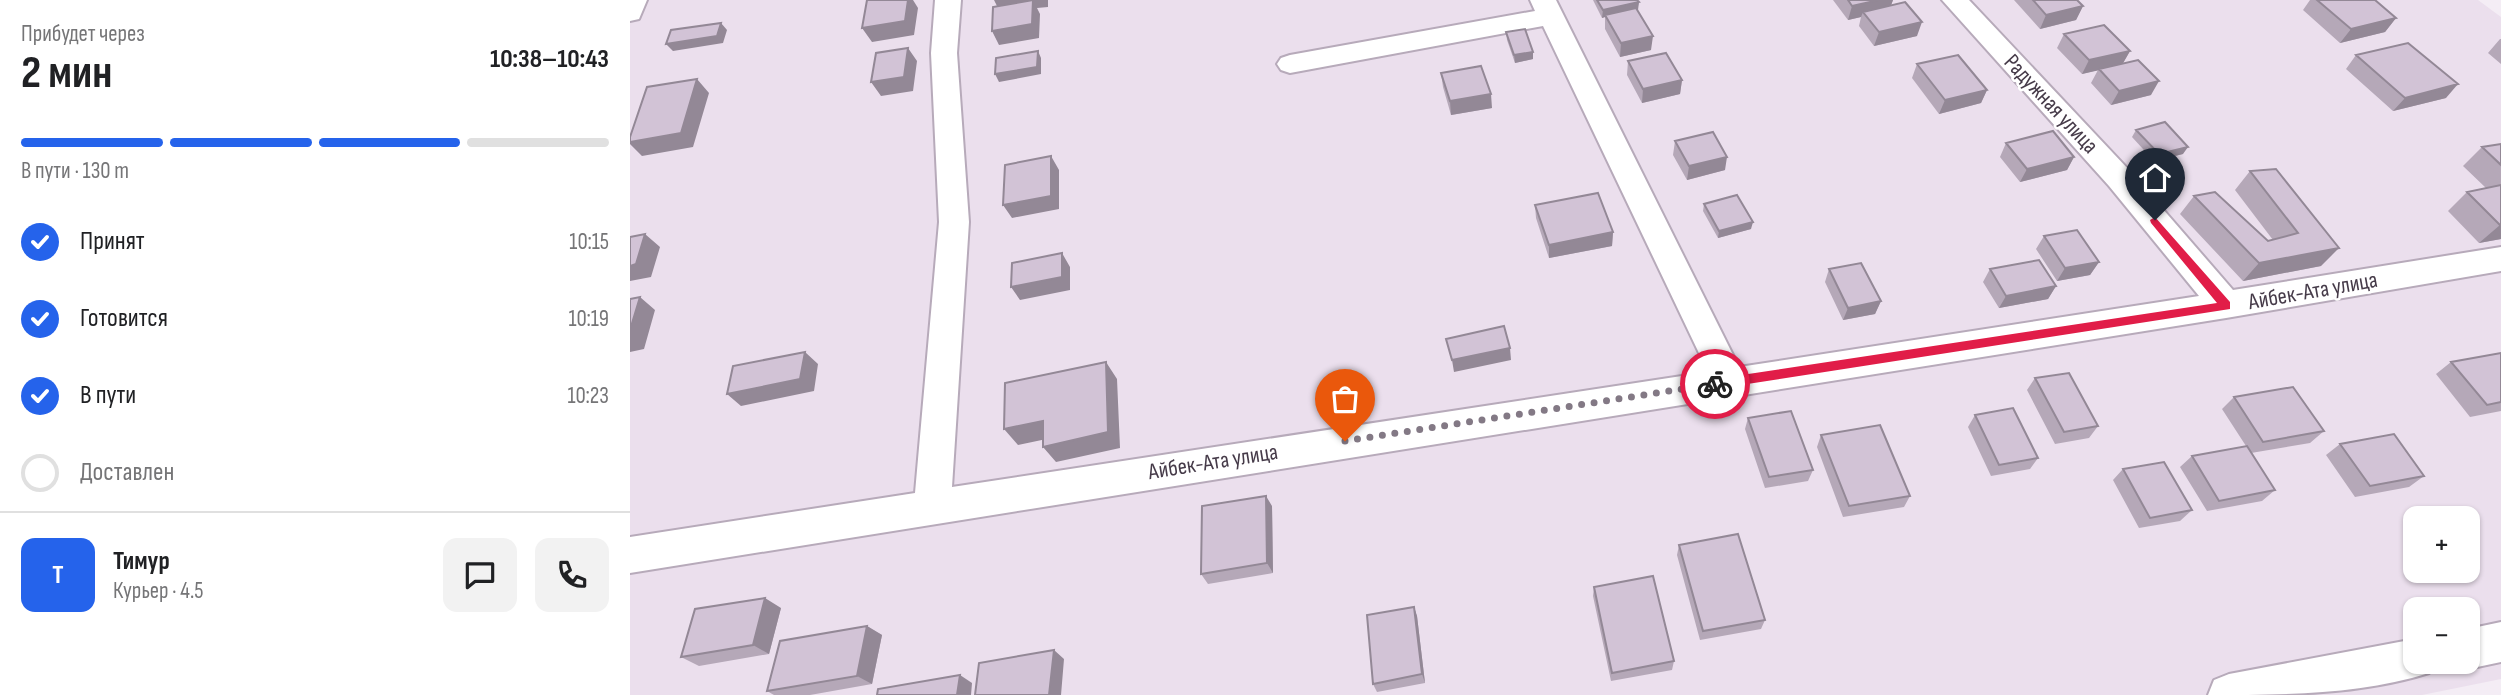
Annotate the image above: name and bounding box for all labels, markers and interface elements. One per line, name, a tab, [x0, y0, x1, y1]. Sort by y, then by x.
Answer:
text: Прибудет через	[21, 20, 145, 48]
text: 10:38–10:43	[490, 44, 609, 75]
text: 2 мин	[21, 46, 112, 101]
street label: Радужная улица	[1998, 48, 2104, 160]
pin	[2125, 148, 2185, 220]
text: В пути · 130 m	[21, 157, 129, 185]
icon: home	[2136, 159, 2174, 197]
icon: check	[21, 223, 59, 261]
text: Принят	[80, 226, 145, 257]
text: 10:15	[569, 228, 609, 256]
street label: Айбек-Ата улица	[2245, 266, 2380, 316]
icon: check	[21, 300, 59, 338]
text: Готовится	[80, 303, 168, 334]
text: 10:19	[568, 305, 609, 333]
courier	[1680, 349, 1750, 419]
icon: bike	[1696, 365, 1734, 403]
pin	[1315, 369, 1375, 441]
icon: check	[21, 377, 59, 415]
text: В пути	[80, 380, 136, 411]
icon: bag	[1326, 380, 1364, 418]
text: 10:23	[567, 382, 609, 410]
street label: Айбек-Ата улица	[1145, 438, 1280, 486]
text: Доставлен	[80, 457, 174, 488]
map controls	[2403, 506, 2480, 674]
button: +	[2403, 506, 2480, 583]
button: chat	[443, 538, 517, 612]
button: phone	[535, 538, 609, 612]
text: Тимур	[113, 546, 170, 577]
text: Т	[52, 560, 64, 591]
text: Курьер · 4.5	[113, 577, 203, 605]
button: −	[2403, 597, 2480, 674]

